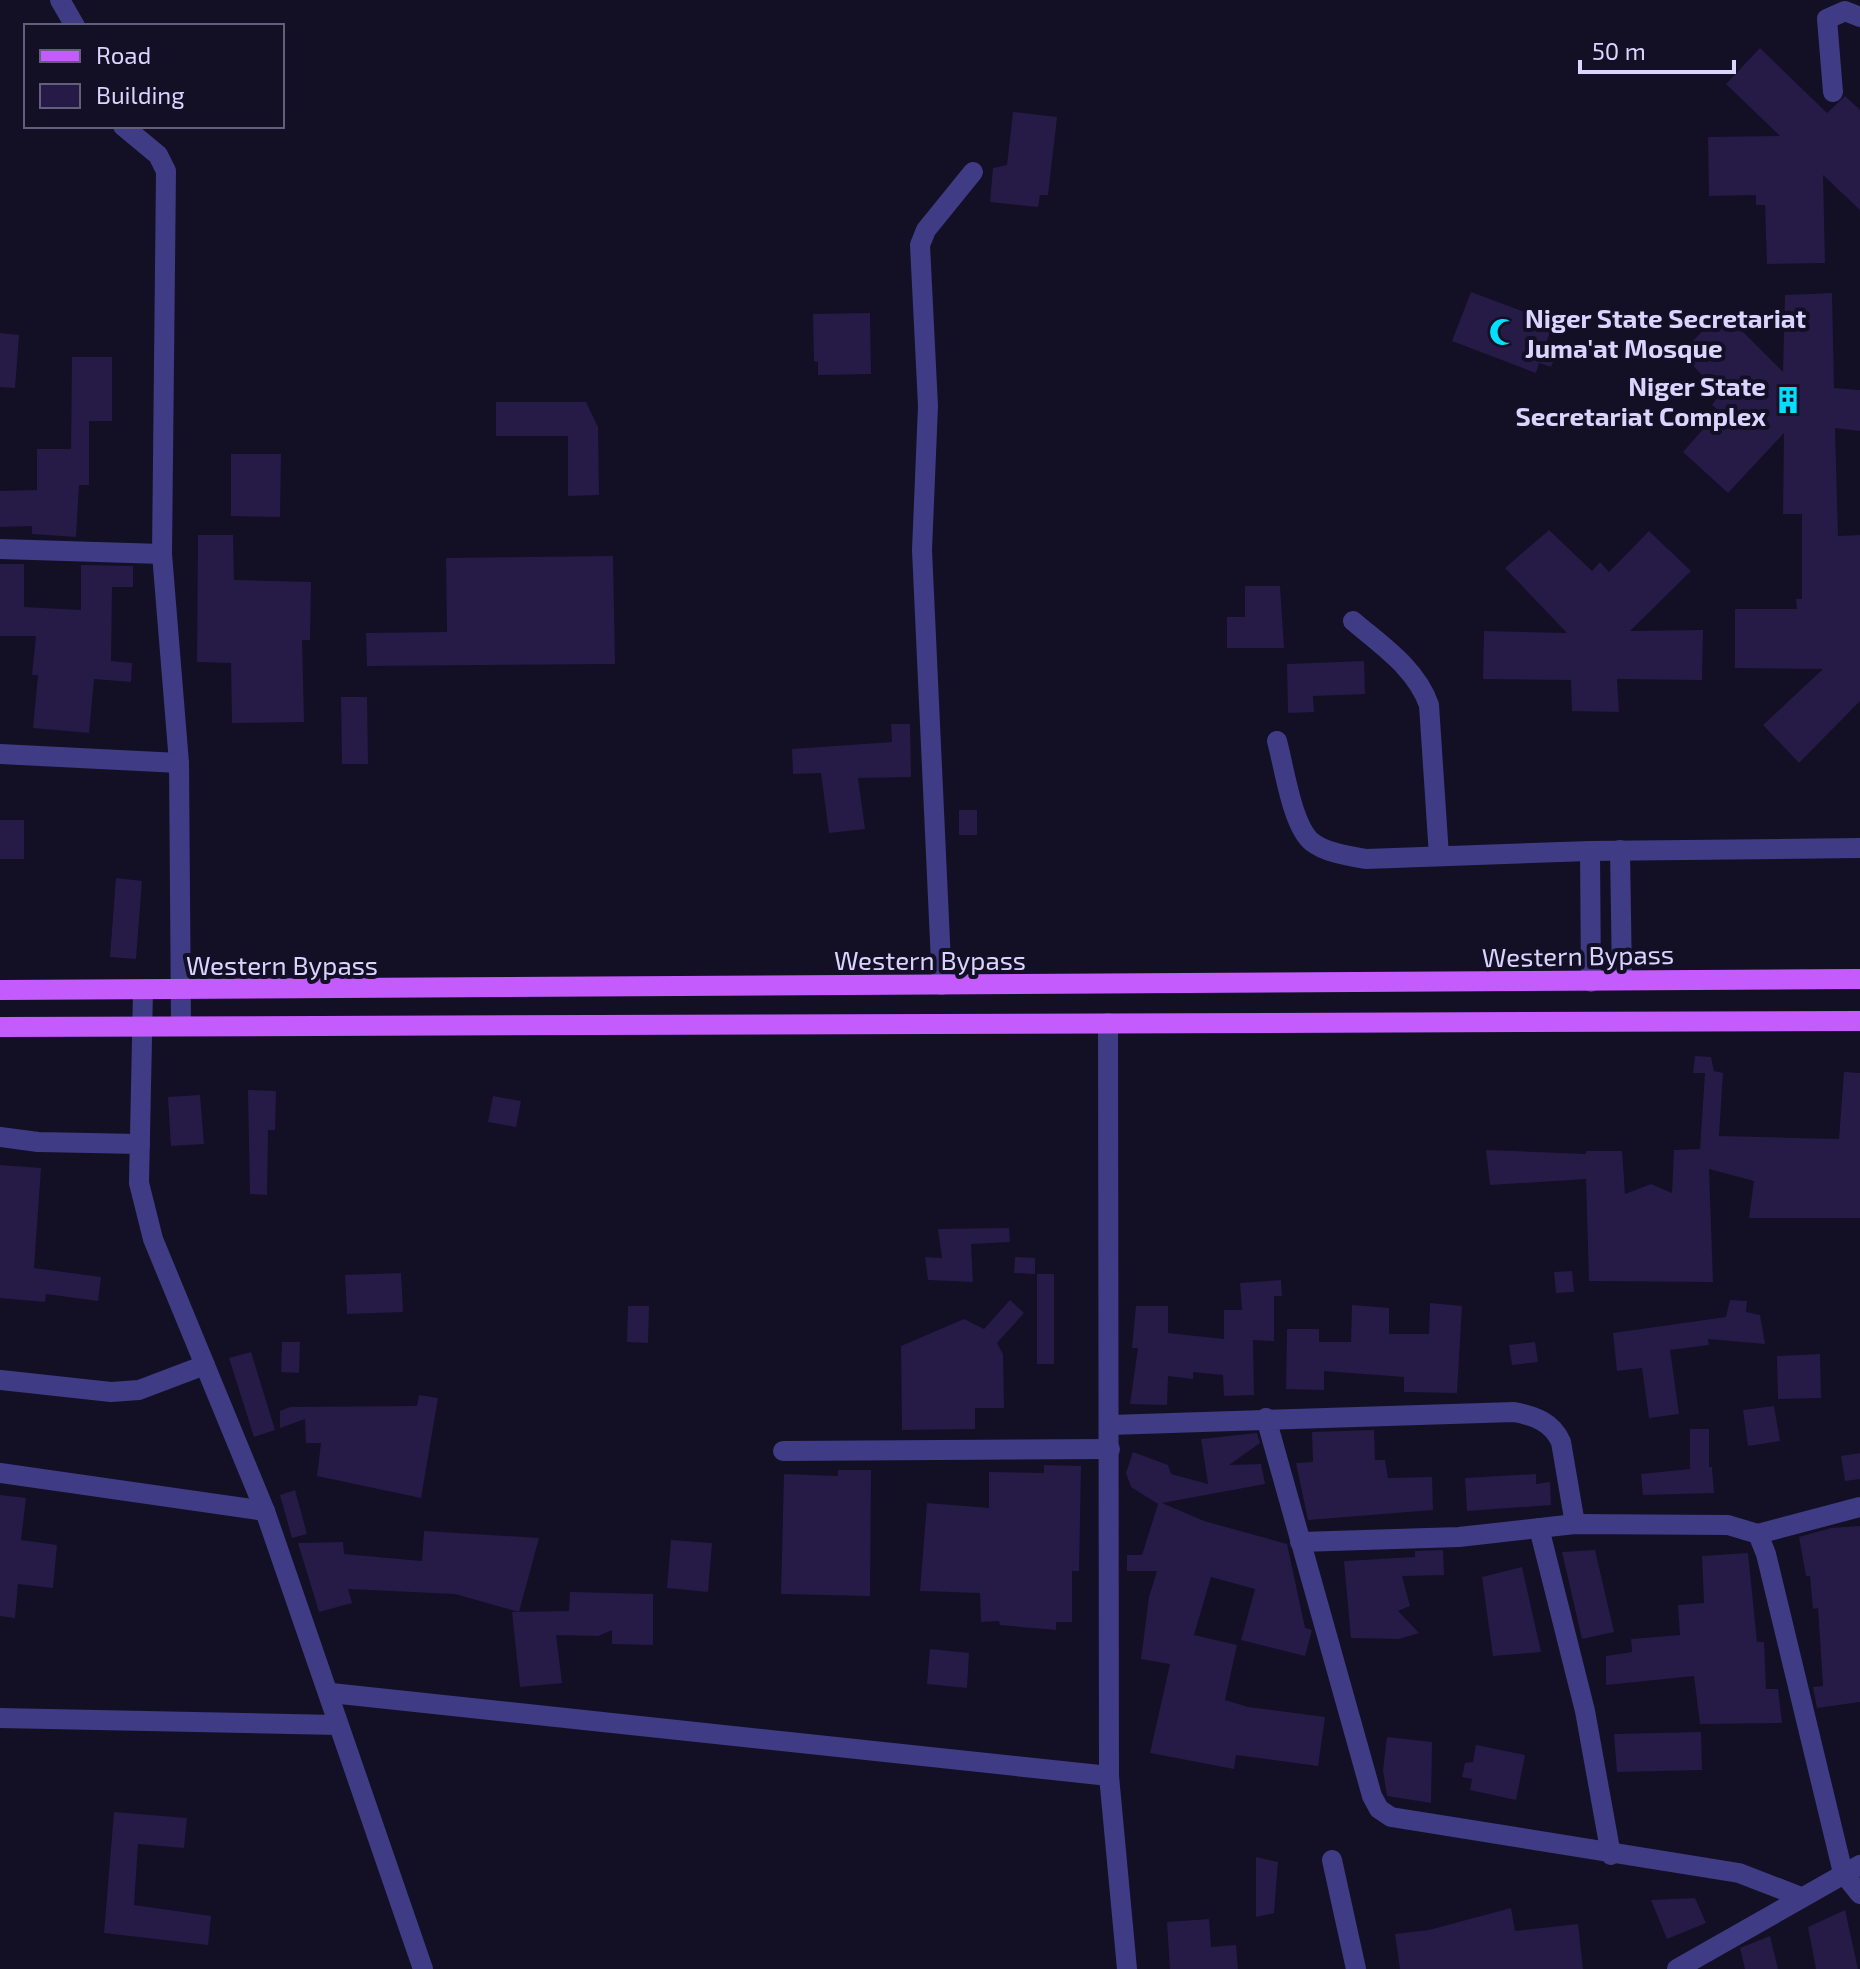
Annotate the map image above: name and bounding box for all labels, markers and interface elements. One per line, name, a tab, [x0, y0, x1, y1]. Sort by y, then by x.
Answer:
legend	[24, 24, 284, 128]
scale bar	[1580, 24, 1734, 74]
text: 50 m	[1592, 36, 1646, 65]
text: Road	[96, 40, 151, 69]
text: Building	[96, 80, 185, 109]
place label: Niger State Secretariat Juma'at Mosque	[1525, 302, 1807, 363]
mosque icon: Niger State Secretariat Juma'at Mosque	[1488, 317, 1518, 347]
place label: Niger State Secretariat Complex	[1515, 370, 1766, 431]
building icon: Niger State Secretariat Complex	[1773, 385, 1803, 415]
street label: Western Bypass	[1482, 938, 1674, 972]
street label: Western Bypass	[834, 944, 1026, 975]
street label: Western Bypass	[186, 949, 378, 980]

